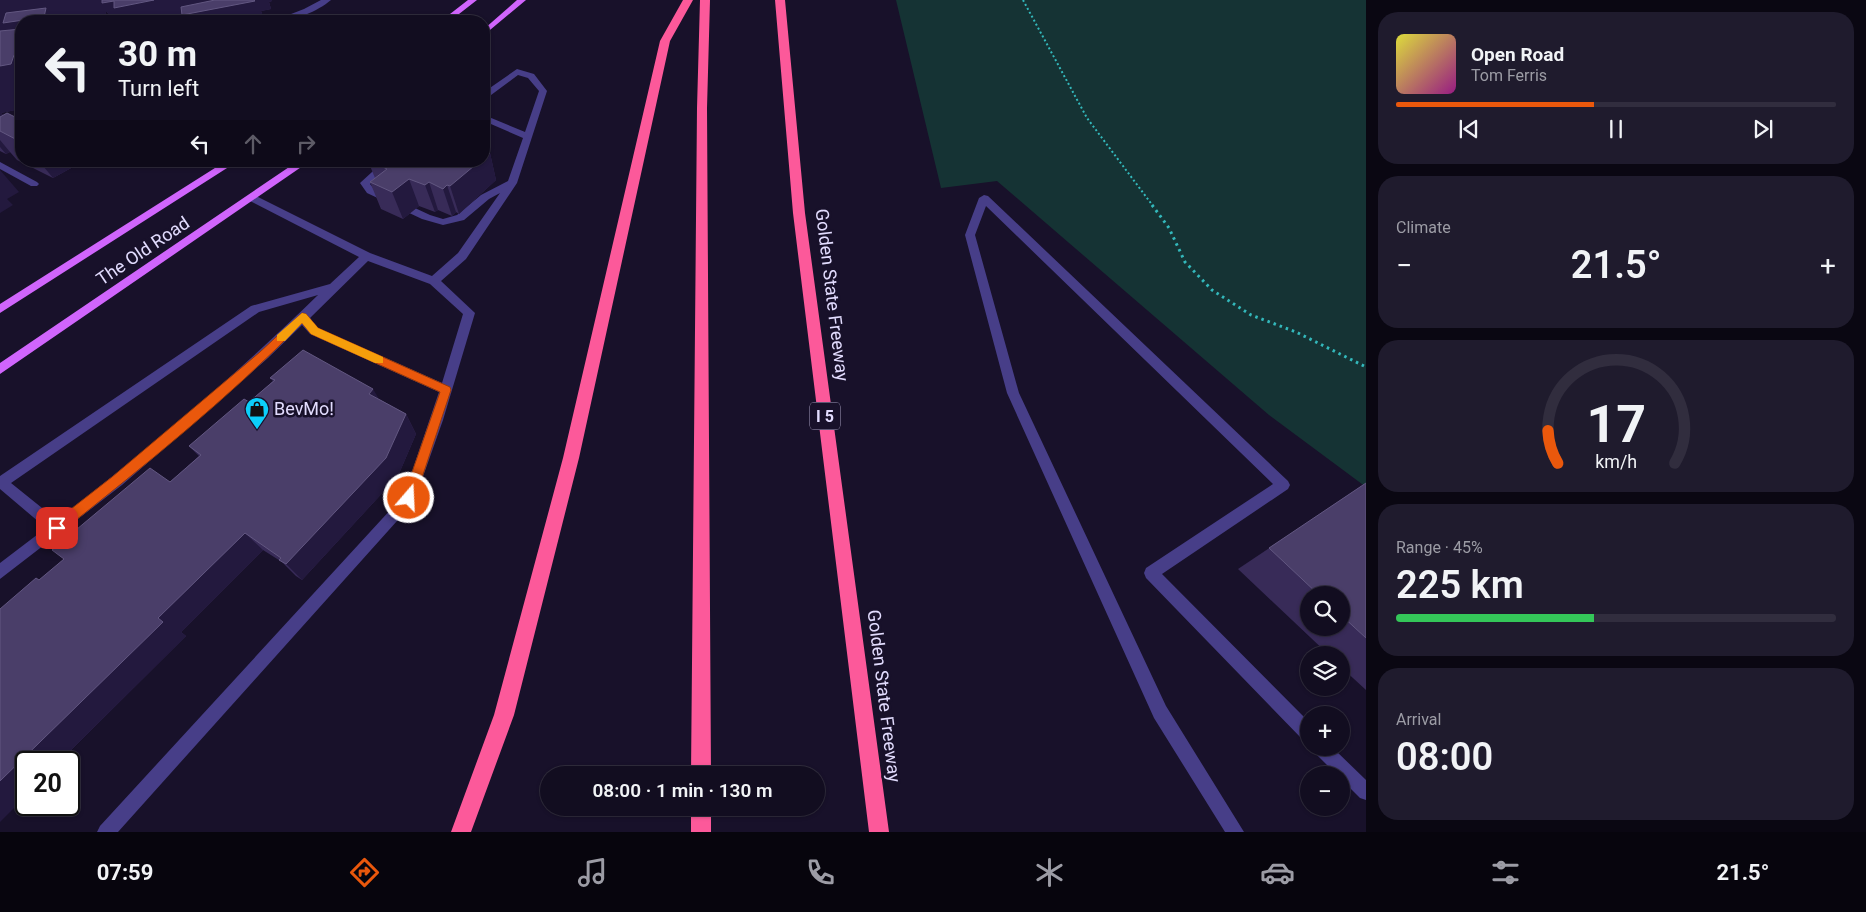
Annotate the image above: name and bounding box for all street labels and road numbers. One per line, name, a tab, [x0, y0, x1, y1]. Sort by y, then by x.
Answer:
street label: Golden State Freeway	[811, 207, 854, 383]
street label: The Old Road	[92, 212, 193, 289]
road number: I 5	[810, 402, 840, 430]
street label: Golden State Freeway	[863, 608, 906, 784]

